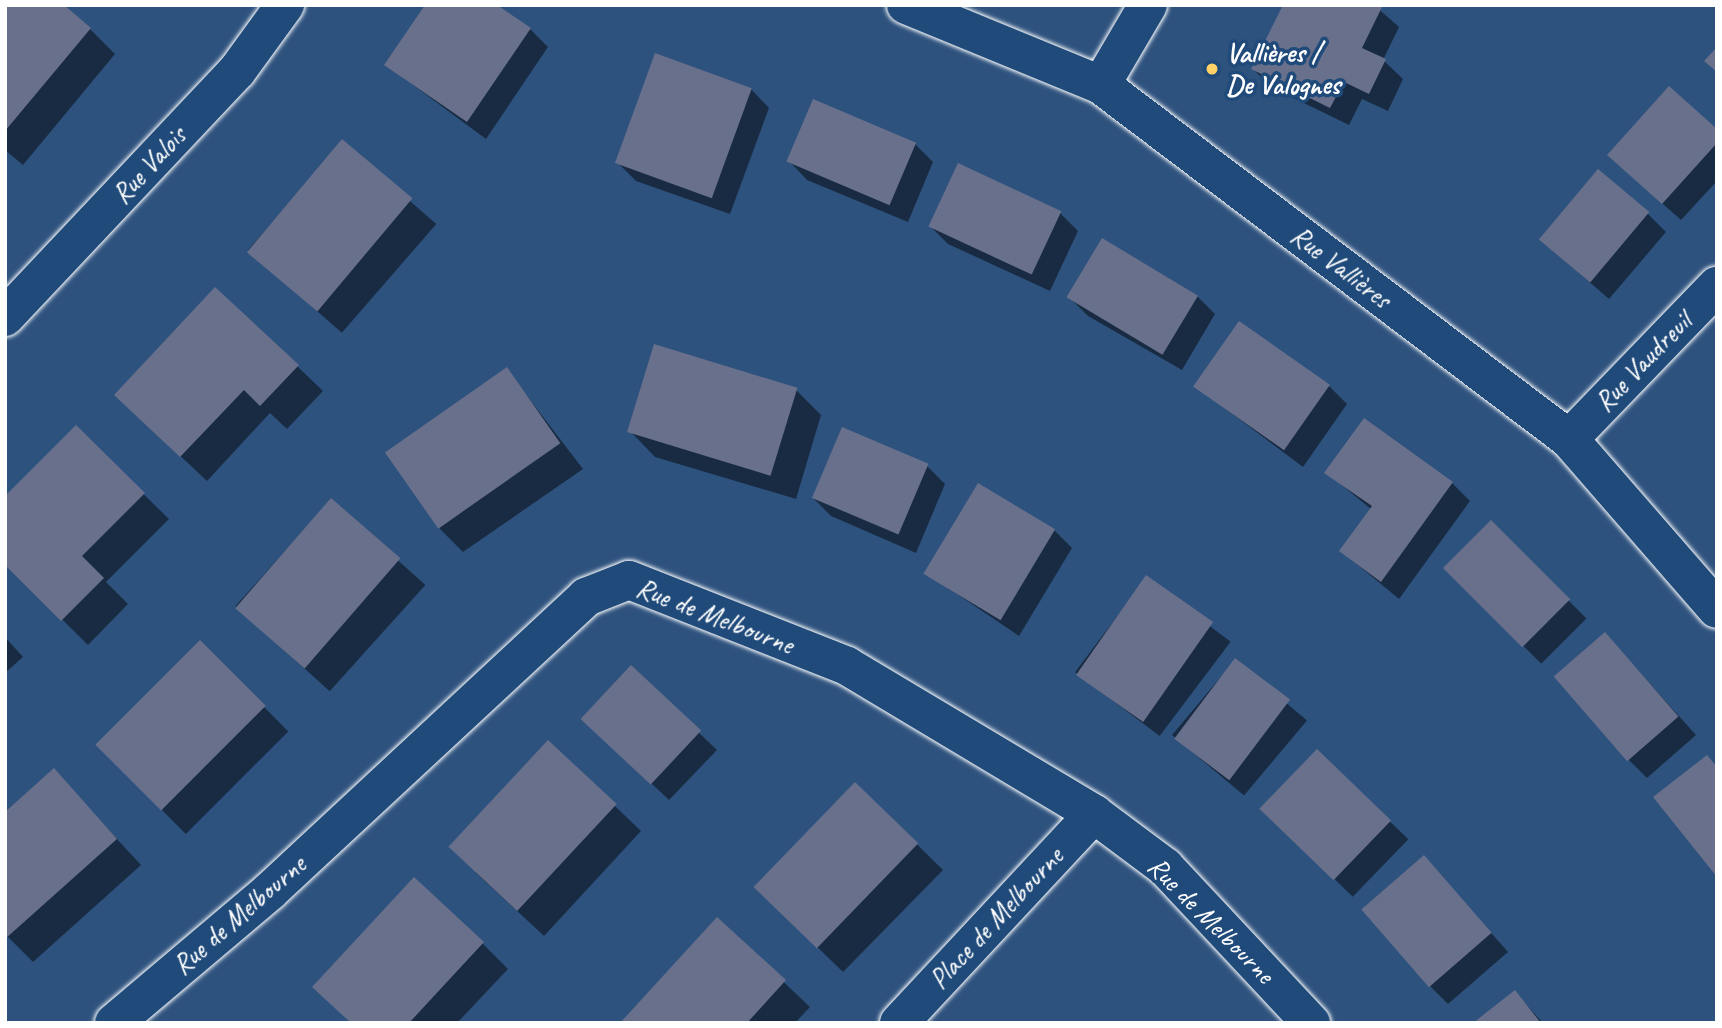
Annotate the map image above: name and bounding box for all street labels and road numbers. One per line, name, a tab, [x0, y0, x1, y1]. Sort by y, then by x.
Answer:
street label: Rue Valois	[105, 119, 193, 211]
street label: Rue Vallières	[1284, 218, 1398, 316]
street label: Rue Vaudreuil	[1587, 305, 1699, 419]
street label: Rue de Melbourne	[632, 571, 798, 661]
street label: Place de Melbourne	[922, 840, 1070, 996]
street label: Rue de Melbourne	[165, 848, 313, 982]
street label: Rue de Melbourne	[1141, 850, 1281, 990]

